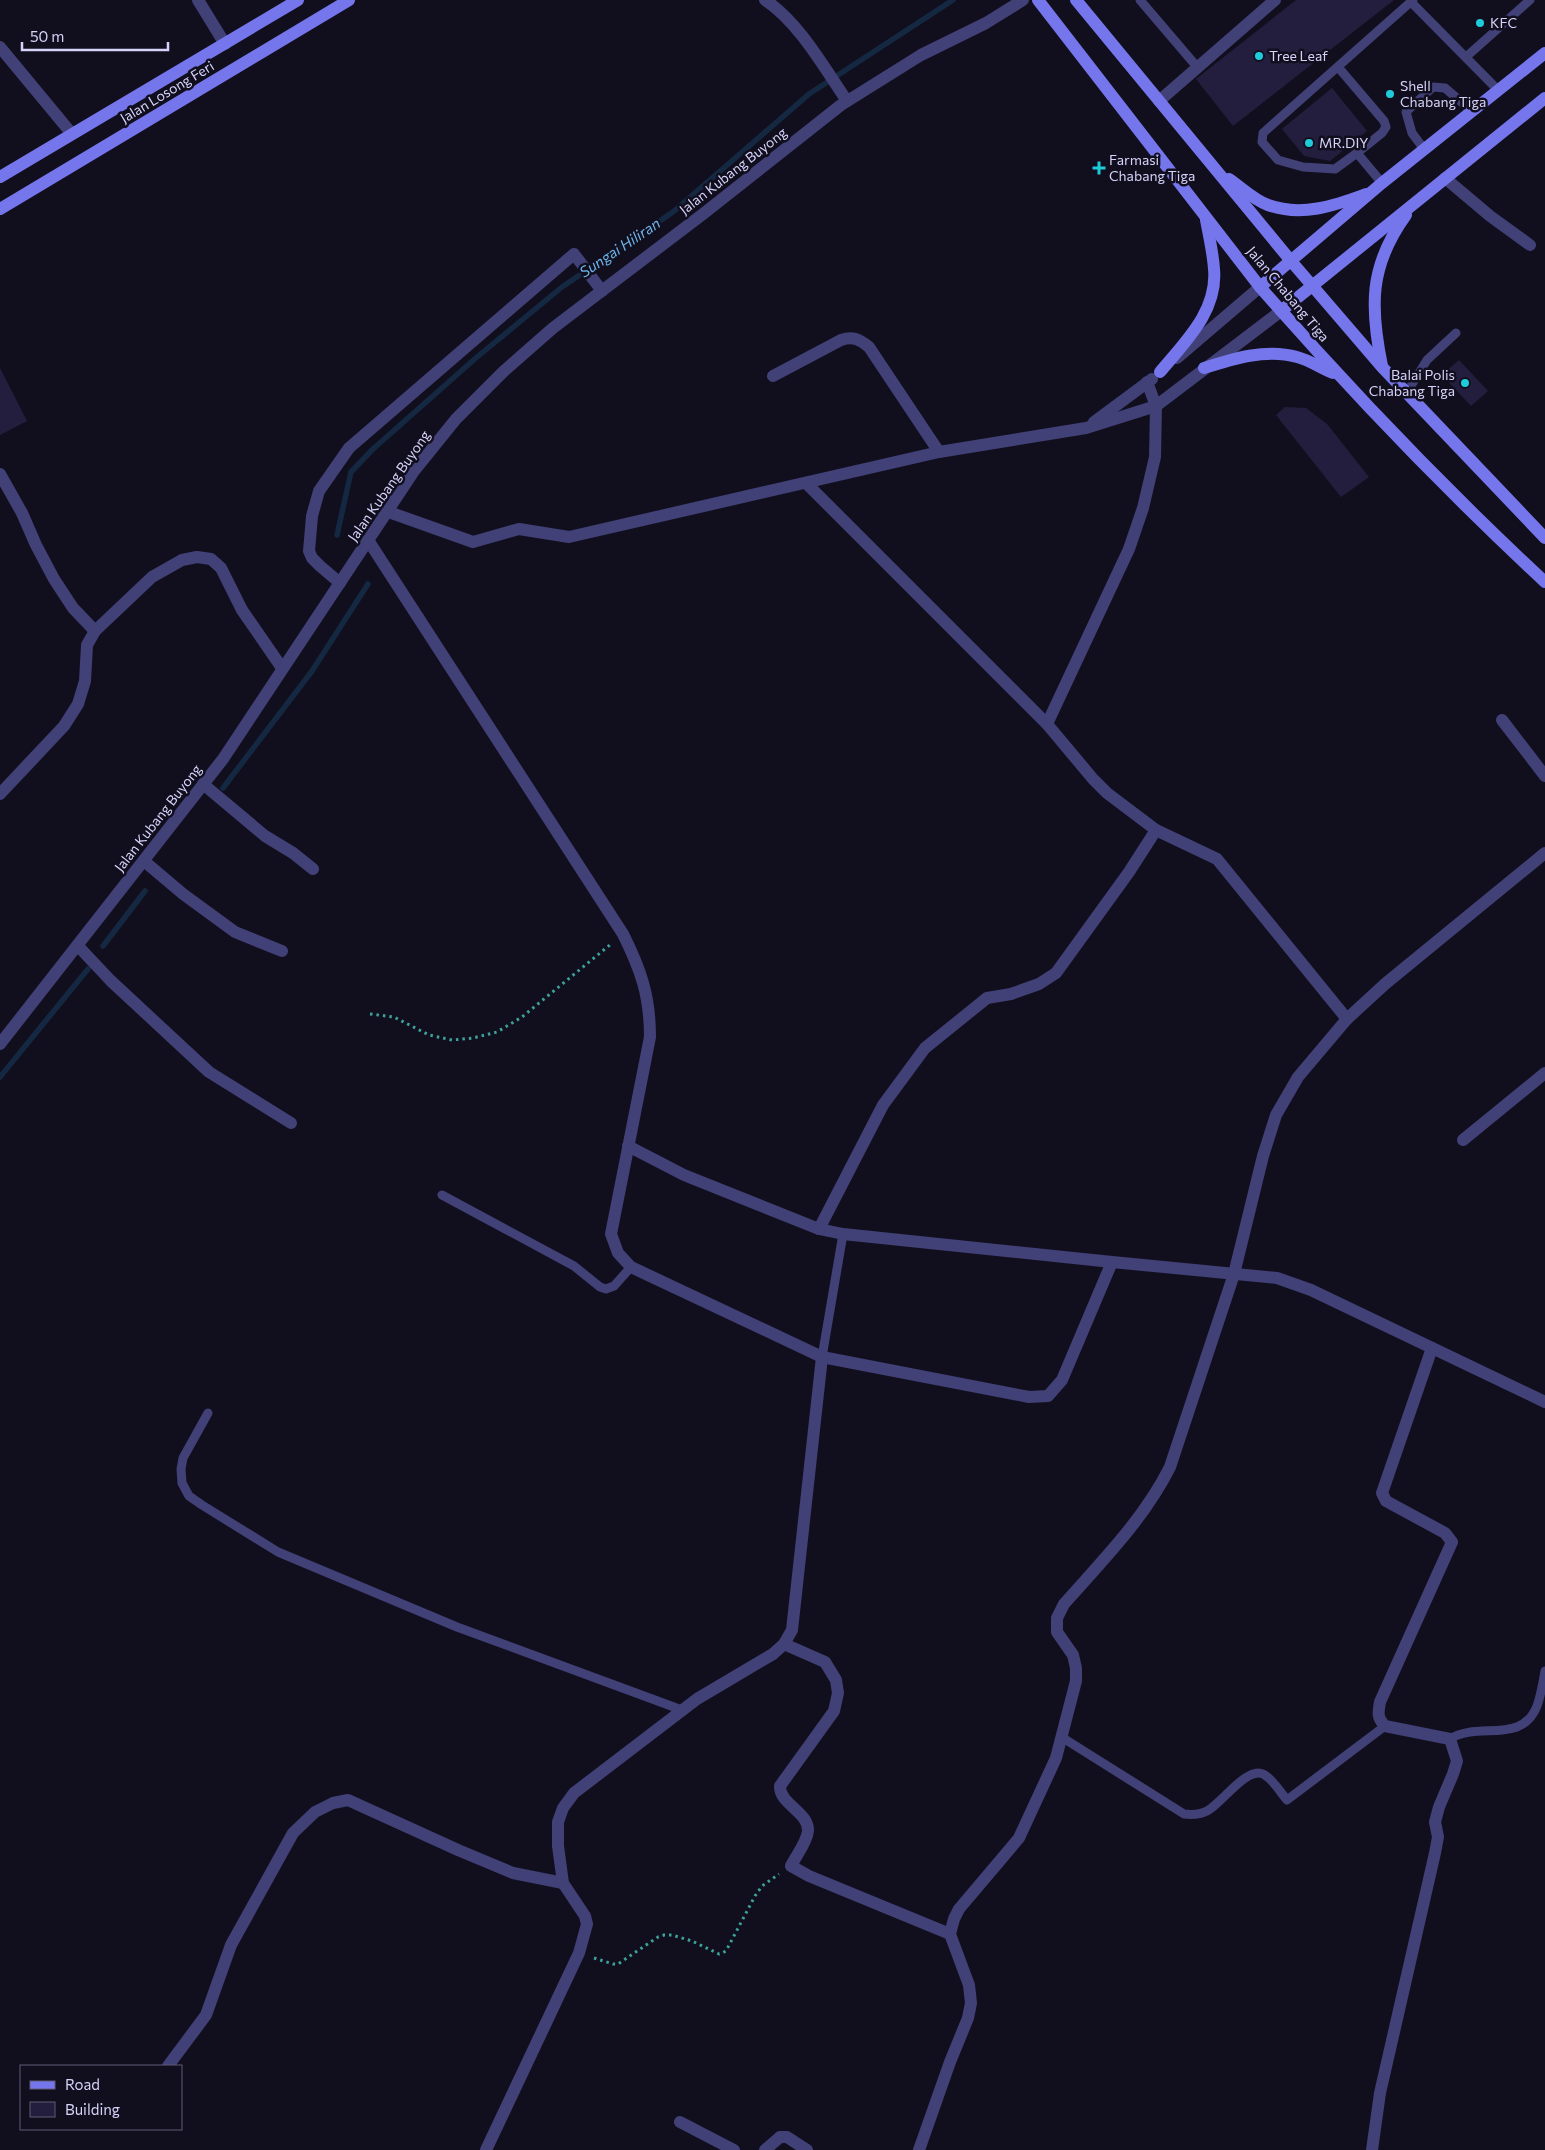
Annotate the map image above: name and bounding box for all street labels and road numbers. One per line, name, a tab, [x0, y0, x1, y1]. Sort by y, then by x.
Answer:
street label: Jalan Losong Feri	[117, 57, 217, 126]
street label: Jalan Kubang Buyong	[676, 123, 790, 218]
street label: Jalan Chabang Tiga	[1244, 243, 1333, 345]
street label: Jalan Kubang Buyong	[344, 427, 434, 545]
street label: Jalan Kubang Buyong	[110, 760, 205, 875]

